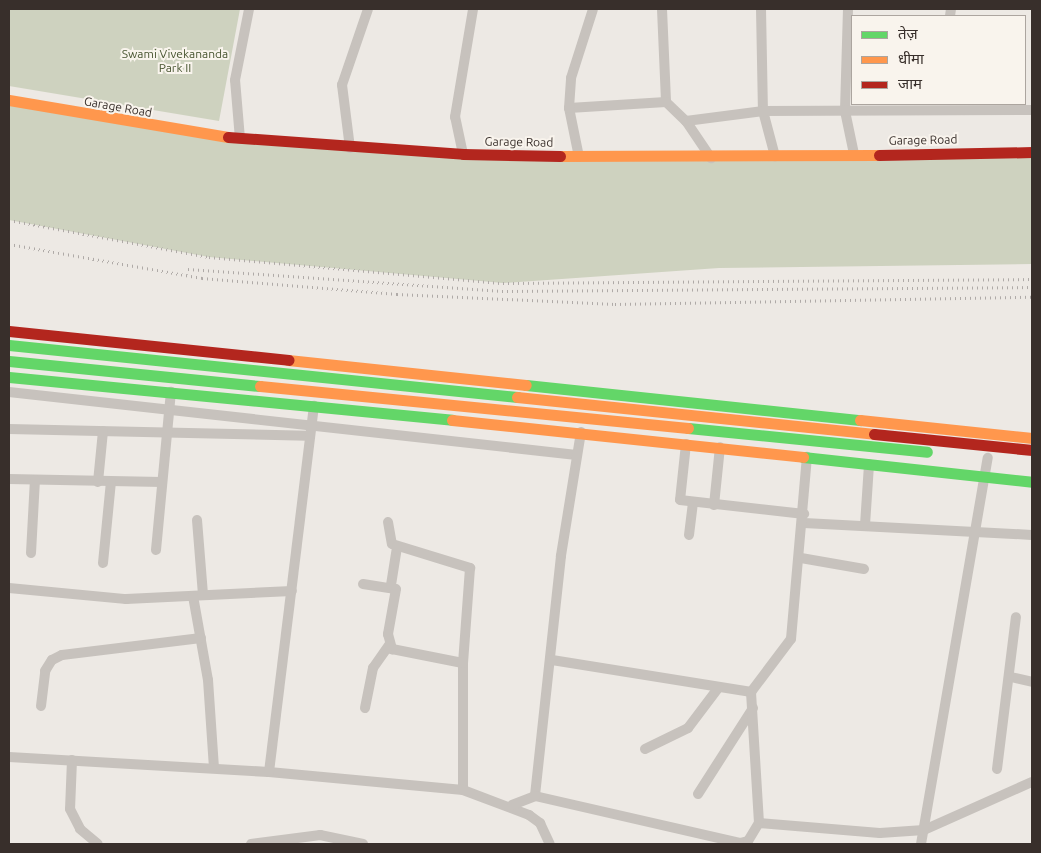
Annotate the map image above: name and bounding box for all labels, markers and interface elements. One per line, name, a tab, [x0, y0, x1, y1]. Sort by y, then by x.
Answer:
legend	[851, 15, 1026, 105]
text: तेज़	[898, 25, 918, 42]
park label: Swami Vivekananda Park II	[122, 47, 228, 75]
text: धीमा	[898, 50, 924, 67]
text: जाम	[898, 75, 922, 92]
street label: Garage Road	[83, 94, 153, 120]
street label: Garage Road	[888, 132, 958, 148]
street label: Garage Road	[484, 134, 554, 150]

